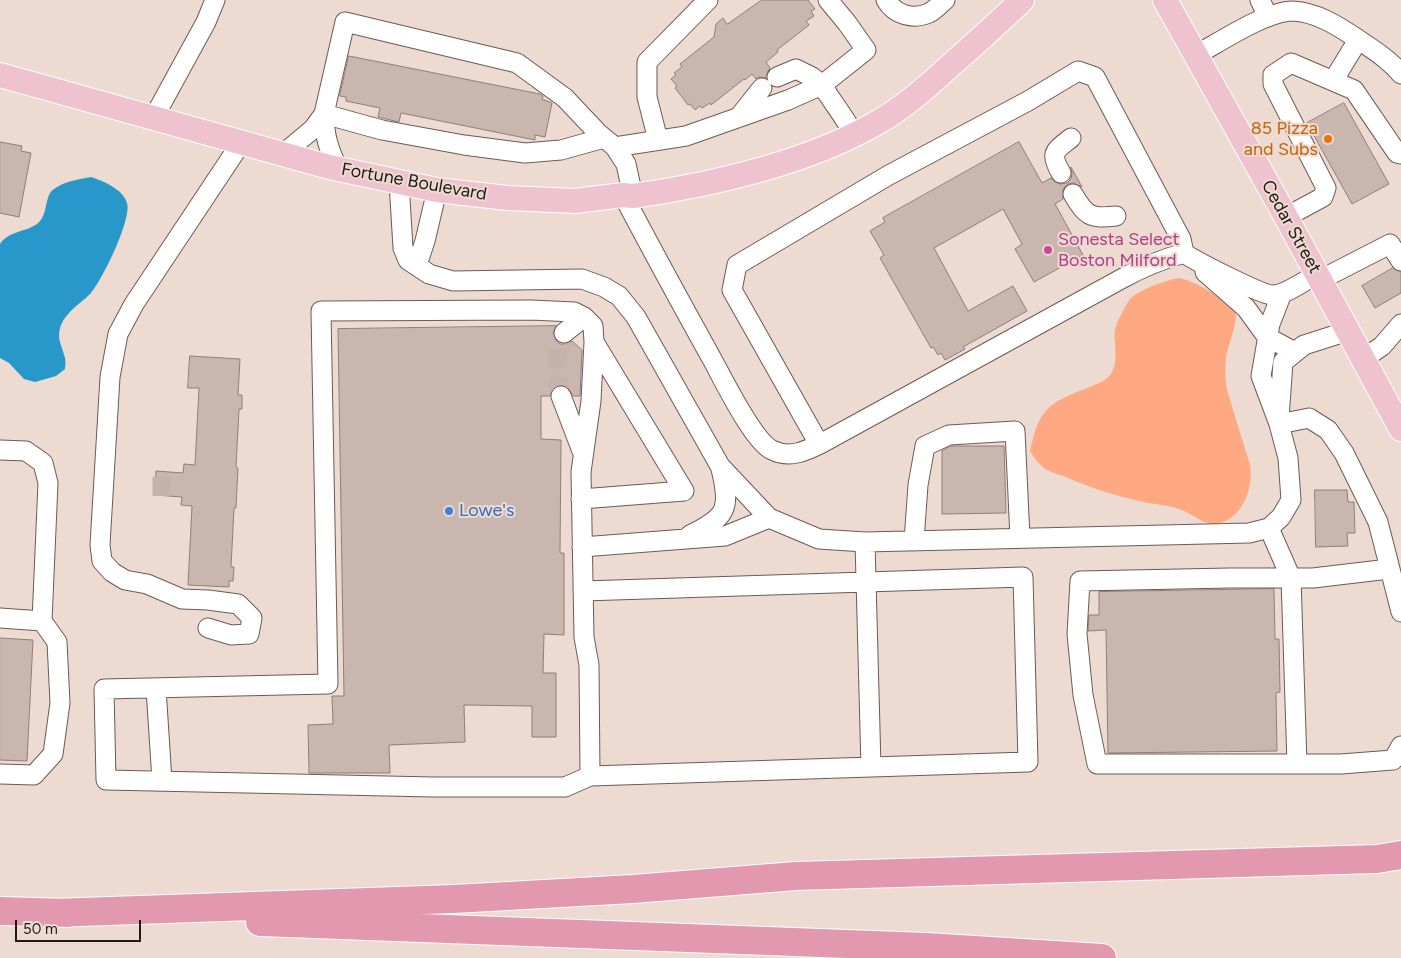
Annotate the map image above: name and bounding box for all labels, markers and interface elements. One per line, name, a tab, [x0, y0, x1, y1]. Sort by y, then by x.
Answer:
place label: 85 Pizza and Subs	[1244, 118, 1318, 160]
marker: 85 Pizza and Subs	[1322, 133, 1334, 145]
street label: Fortune Boulevard	[340, 159, 488, 205]
street label: Cedar Street	[1256, 177, 1326, 277]
place label: Sonesta Select Boston Milford	[1058, 229, 1179, 272]
marker: Sonesta Select Boston Milford	[1042, 244, 1054, 256]
place label: Lowe's	[459, 500, 514, 522]
marker: Lowe's	[443, 505, 455, 517]
scale bar	[18, 910, 144, 942]
text: 50 m	[23, 920, 58, 938]

